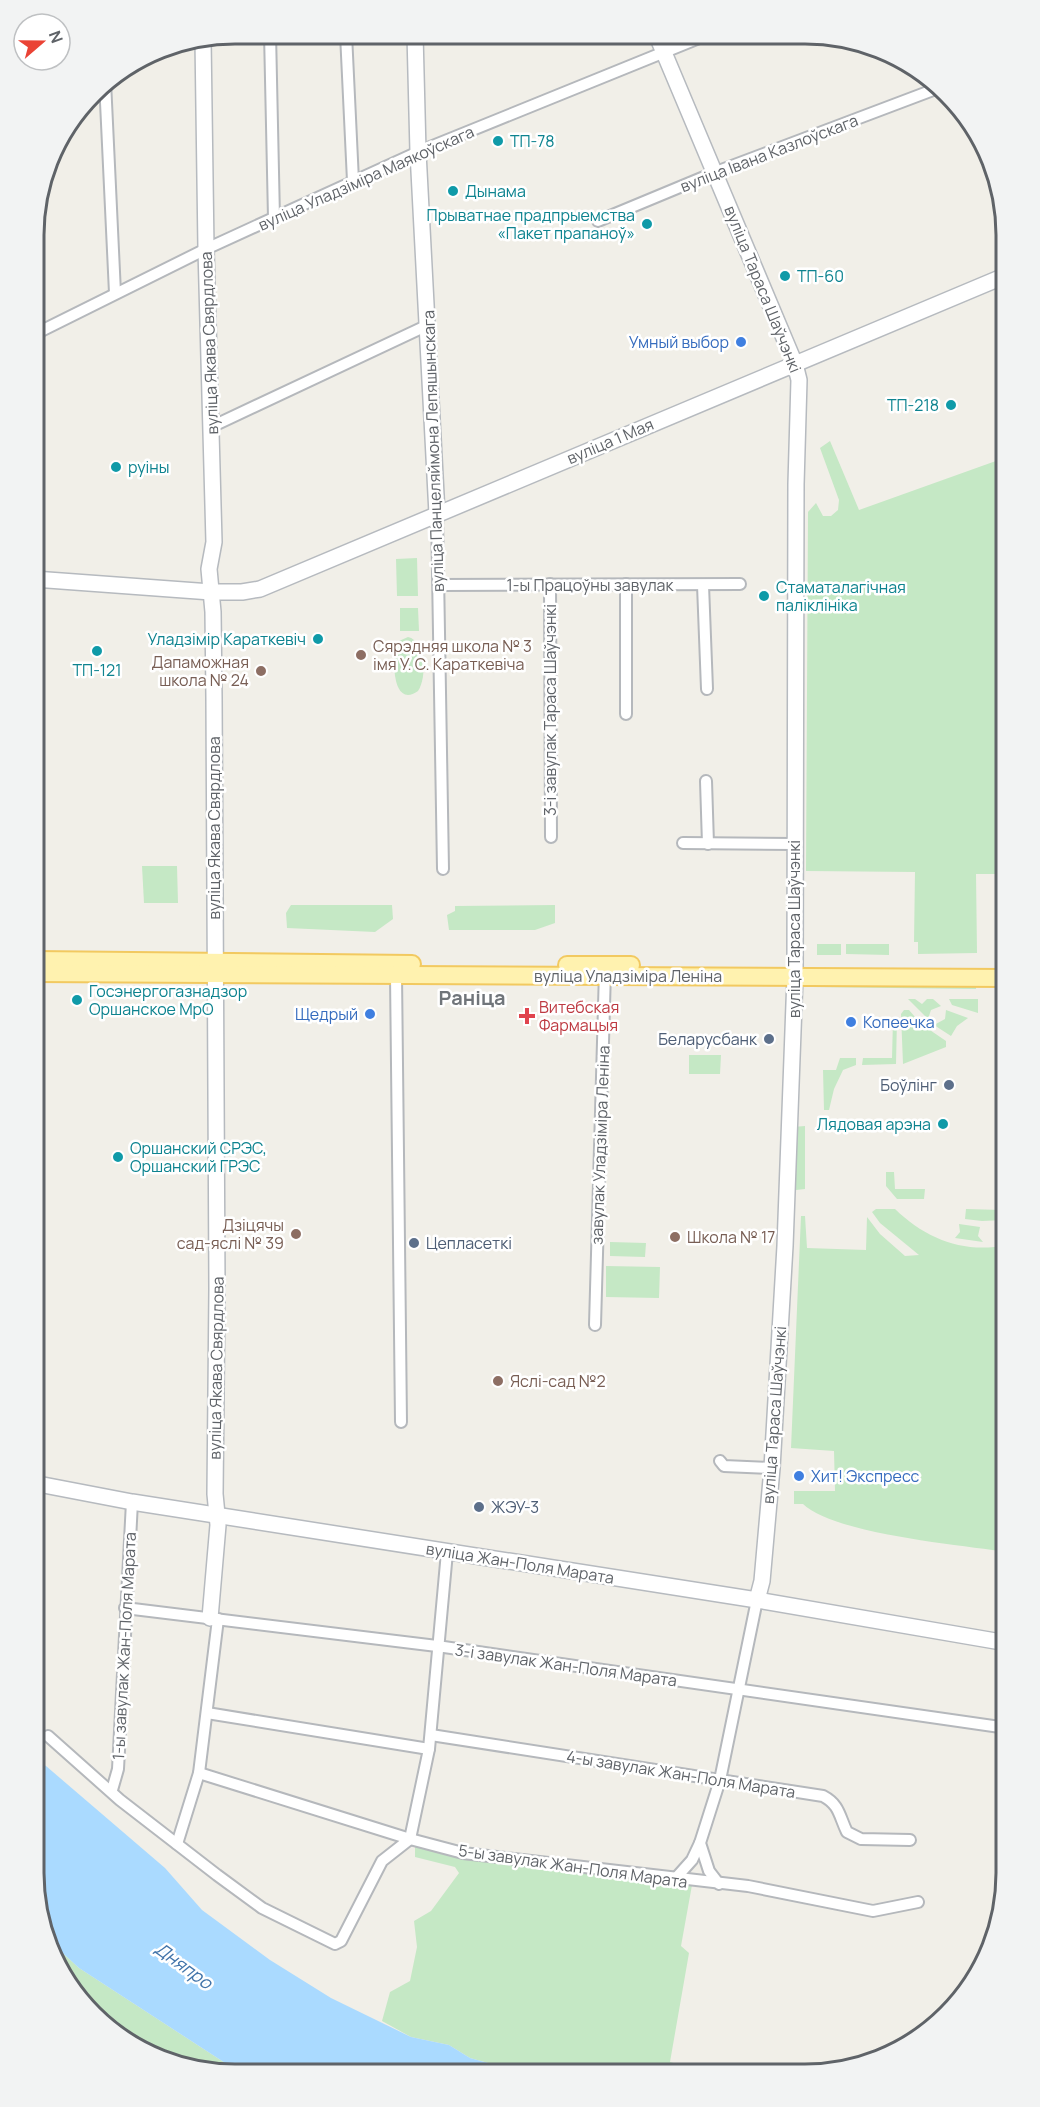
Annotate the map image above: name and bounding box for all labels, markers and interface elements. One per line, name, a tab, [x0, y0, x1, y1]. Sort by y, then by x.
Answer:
north arrow	[12, 12, 72, 72]
text: N	[44, 28, 68, 46]
street label: вуліца Івана Казлоўскага	[677, 109, 861, 197]
street label: вуліца Уладзіміра Маякоўскага	[255, 120, 477, 236]
place label: ТП-78	[510, 130, 555, 152]
marker: ТП-78	[491, 134, 505, 148]
place label: Дынама	[465, 180, 526, 202]
marker: Дынама	[446, 184, 460, 198]
street label: вуліца Тараса Шаўчэнкі	[719, 202, 807, 376]
place label: Прыватнае прадпрыемства «Пакет прапаноў»	[427, 204, 635, 244]
marker: Прыватнае прадпрыемства «Пакет прапаноў»	[640, 217, 654, 231]
street label: вуліца Якава Свярдлова	[195, 251, 223, 435]
place label: ТП-60	[797, 265, 844, 287]
marker: ТП-60	[778, 269, 792, 283]
street label: вуліца Панцеляймона Лепяшынскага	[417, 310, 449, 592]
place label: Умный выбор	[629, 331, 729, 353]
marker: Умный выбор	[734, 335, 748, 349]
place label: ТП-218	[887, 394, 939, 416]
marker: ТП-218	[944, 398, 958, 412]
street label: вуліца 1 Мая	[563, 413, 657, 469]
place label: руіны	[128, 456, 170, 478]
marker: руіны	[109, 460, 123, 474]
street label: 1-ы Працоўны завулак	[507, 574, 674, 596]
place label: Стаматалагічная паліклініка	[776, 576, 906, 616]
marker: Стаматалагічная паліклініка	[757, 589, 771, 603]
street label: 3-і завулак Тараса Шаўчэнкі	[539, 604, 561, 816]
place label: Уладзімір Караткевіч	[148, 628, 306, 650]
marker: Уладзімір Караткевіч	[311, 632, 325, 646]
place label: Сярэдняя школа № 3 імя У. С. Караткевіча	[373, 635, 532, 675]
marker: ТП-121	[90, 644, 104, 658]
marker: Сярэдняя школа № 3 імя У. С. Караткевіча	[354, 648, 368, 662]
place label: Дапаможная школа № 24	[152, 651, 249, 691]
place label: ТП-121	[73, 659, 121, 681]
marker: Дапаможная школа № 24	[254, 664, 268, 678]
street label: вуліца Якава Свярдлова	[203, 736, 225, 920]
street label: вуліца Тараса Шаўчэнкі	[783, 840, 805, 1018]
street label: вуліца Уладзіміра Леніна	[534, 965, 722, 987]
place label: Госэнергогазнадзор Оршанское МрО	[89, 980, 247, 1020]
district label: Раніца	[439, 984, 505, 1011]
marker: Госэнергогазнадзор Оршанское МрО	[70, 993, 84, 1007]
place label: Витебская Фармацыя	[539, 996, 619, 1036]
place label: Щедрый	[295, 1003, 358, 1025]
marker: Щедрый	[363, 1007, 377, 1021]
marker: Витебская Фармацыя	[520, 1009, 534, 1023]
place label: Копеечка	[863, 1011, 935, 1033]
marker: Копеечка	[844, 1015, 858, 1029]
place label: Беларусбанк	[658, 1028, 758, 1050]
marker: Беларусбанк	[762, 1032, 776, 1046]
street label: завулак Уладзіміра Леніна	[586, 1045, 614, 1245]
place label: Боўлінг	[880, 1074, 938, 1096]
marker: Боўлінг	[942, 1078, 956, 1092]
place label: Лядовая арэна	[817, 1113, 931, 1135]
marker: Лядовая арэна	[936, 1117, 950, 1131]
place label: Оршанский СРЭС, Оршанский ГРЭС	[130, 1137, 267, 1177]
marker: Оршанский СРЭС, Оршанский ГРЭС	[111, 1150, 125, 1164]
place label: Дзіцячы сад-яслі № 39	[177, 1214, 284, 1254]
place label: Школа № 17	[687, 1226, 775, 1248]
marker: Дзіцячы сад-яслі № 39	[289, 1227, 303, 1241]
marker: Школа № 17	[668, 1230, 682, 1244]
place label: Цепласеткі	[426, 1232, 512, 1254]
marker: Цепласеткі	[407, 1236, 421, 1250]
street label: вуліца Якава Свярдлова	[203, 1276, 229, 1460]
street label: вуліца Тараса Шаўчэнкі	[757, 1325, 791, 1505]
place label: Яслі-сад №2	[510, 1370, 606, 1392]
marker: Яслі-сад №2	[491, 1374, 505, 1388]
place label: Хит! Экспресс	[811, 1465, 920, 1487]
marker: Хит! Экспресс	[792, 1469, 806, 1483]
place label: ЖЭУ-3	[491, 1496, 539, 1518]
marker: ЖЭУ-3	[472, 1500, 486, 1514]
street label: 1-ы завулак Жан-Поля Марата	[107, 1531, 141, 1761]
street label: вуліца Жан-Поля Марата	[424, 1537, 616, 1589]
street label: 3-і завулак Жан-Поля Марата	[454, 1639, 678, 1691]
street label: 4-ы завулак Жан-Поля Марата	[565, 1745, 797, 1803]
street label: 5-ы завулак Жан-Поля Марата	[457, 1839, 689, 1893]
water label: Дняпро	[150, 1936, 219, 1995]

